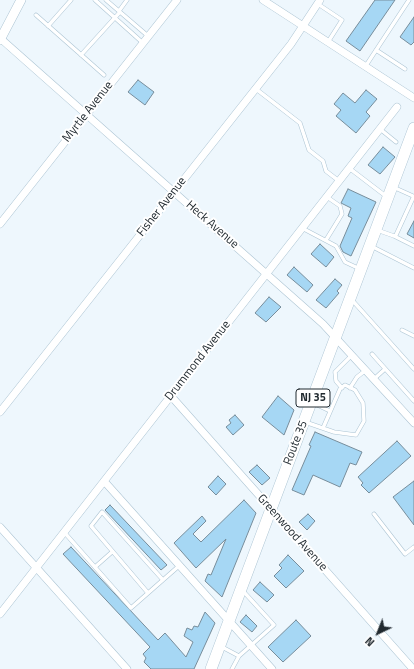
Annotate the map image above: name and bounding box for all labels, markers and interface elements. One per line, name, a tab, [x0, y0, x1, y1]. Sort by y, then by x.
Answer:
street label: Myrtle Avenue	[60, 79, 116, 145]
street label: Fisher Avenue	[134, 174, 190, 240]
street label: Heck Avenue	[183, 198, 241, 252]
street label: Drummond Avenue	[162, 318, 234, 404]
road number: NJ 35	[296, 389, 330, 407]
street label: Route 35	[281, 419, 311, 467]
street label: Greenwood Avenue	[254, 492, 330, 574]
north arrow	[358, 613, 398, 653]
text: N	[362, 633, 378, 650]

